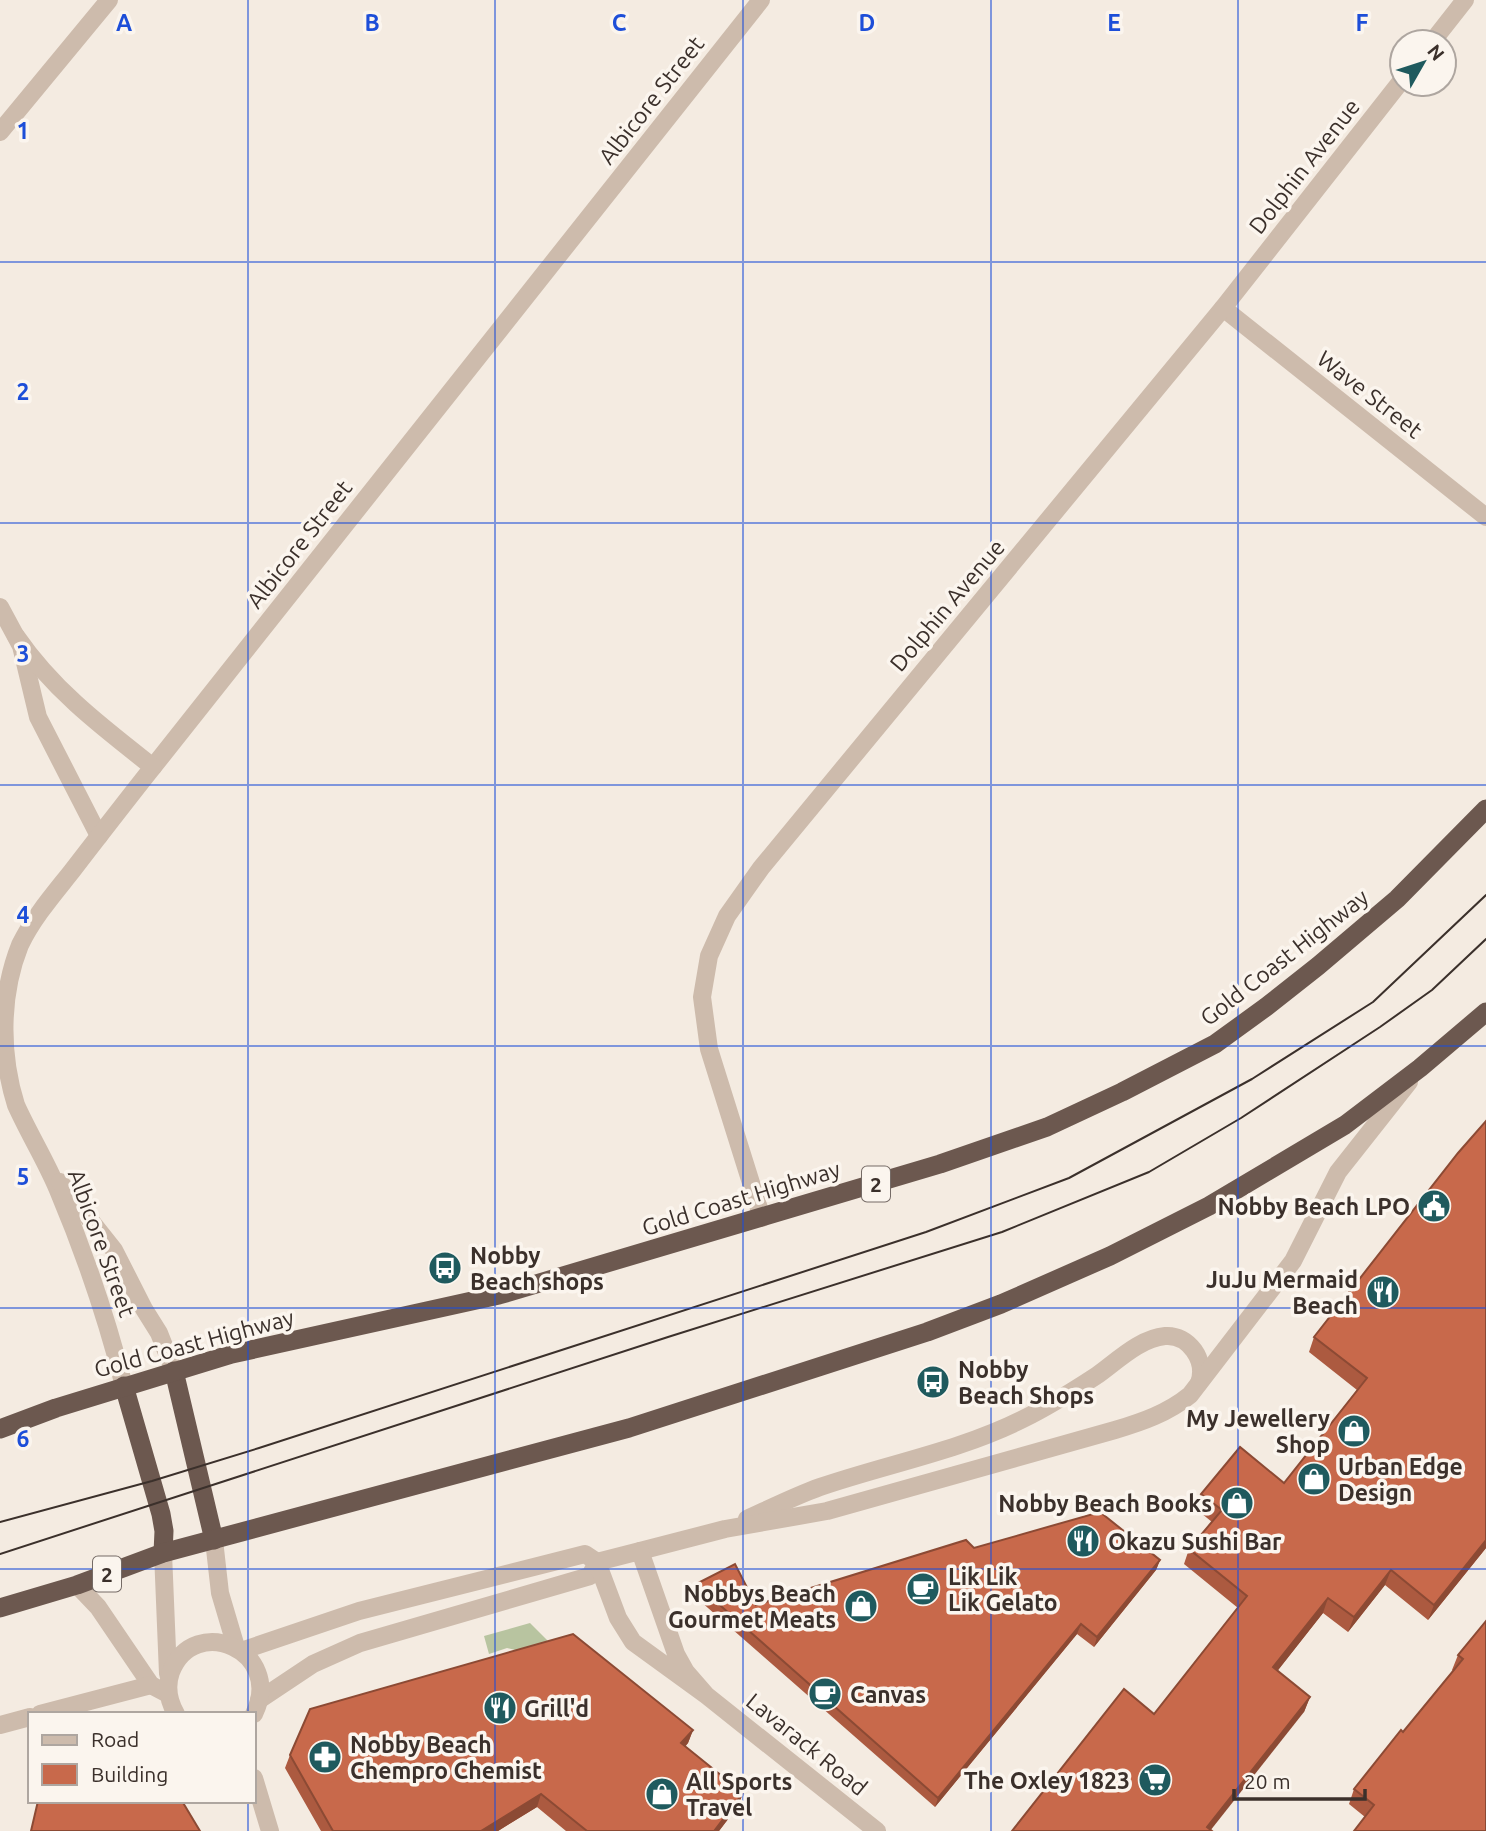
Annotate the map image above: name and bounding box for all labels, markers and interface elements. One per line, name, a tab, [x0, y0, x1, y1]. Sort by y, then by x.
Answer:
text: A	[116, 10, 132, 35]
text: B	[364, 10, 380, 35]
text: C	[612, 10, 627, 35]
text: D	[859, 10, 875, 35]
text: E	[1107, 10, 1121, 35]
text: F	[1356, 10, 1369, 35]
north arrow	[1388, 28, 1458, 98]
street label: Albicore Street	[593, 31, 709, 169]
text: N	[1423, 40, 1449, 65]
street label: Dolphin Avenue	[1244, 94, 1364, 238]
text: 1	[17, 118, 29, 143]
street label: Wave Street	[1313, 345, 1427, 443]
text: 2	[17, 379, 29, 404]
street label: Albicore Street	[241, 475, 357, 613]
street label: Dolphin Avenue	[885, 534, 1009, 676]
text: 3	[17, 641, 29, 666]
street label: Gold Coast Highway	[1195, 884, 1373, 1030]
text: 4	[17, 902, 30, 927]
street label: Gold Coast Highway	[639, 1156, 843, 1240]
text: 5	[17, 1164, 29, 1189]
street label: Albicore Street	[64, 1166, 140, 1320]
road number: 2	[862, 1166, 890, 1202]
public building icon: Nobby Beach LPO	[1415, 1187, 1453, 1225]
place label: Nobby Beach LPO	[1218, 1194, 1410, 1219]
place label: Nobby Beach shops	[470, 1243, 604, 1294]
bus stop icon: Nobby Beach shops	[426, 1249, 464, 1287]
place label: JuJu Mermaid Beach	[1206, 1267, 1358, 1318]
restaurant icon: JuJu Mermaid Beach	[1364, 1273, 1402, 1311]
street label: Gold Coast Highway	[91, 1304, 297, 1382]
place label: Nobby Beach Shops	[958, 1357, 1094, 1408]
bus stop icon: Nobby Beach Shops	[914, 1363, 952, 1401]
place label: My Jewellery Shop	[1186, 1406, 1330, 1457]
shop icon: My Jewellery Shop	[1335, 1412, 1373, 1450]
text: 6	[17, 1426, 30, 1451]
place label: Urban Edge Design	[1338, 1454, 1463, 1505]
shop icon: Urban Edge Design	[1295, 1460, 1333, 1498]
shop icon: Nobby Beach Books	[1218, 1484, 1256, 1522]
place label: Nobby Beach Books	[998, 1491, 1212, 1516]
restaurant icon: Okazu Sushi Bar	[1064, 1522, 1102, 1560]
place label: Okazu Sushi Bar	[1108, 1529, 1282, 1554]
road number: 2	[93, 1556, 121, 1592]
place label: Lik Lik Lik Gelato	[948, 1564, 1058, 1615]
cafe icon: Lik Lik Lik Gelato	[904, 1570, 942, 1608]
place label: Nobbys Beach Gourmet Meats	[668, 1581, 836, 1632]
shop icon: Nobbys Beach Gourmet Meats	[842, 1587, 880, 1625]
cafe icon: Canvas	[806, 1675, 844, 1713]
place label: Canvas	[850, 1682, 926, 1707]
street label: Lavarack Road	[742, 1688, 872, 1800]
restaurant icon: Grill'd	[481, 1689, 519, 1727]
place label: Grill'd	[524, 1696, 589, 1721]
legend	[28, 1712, 256, 1803]
text: Road	[91, 1727, 139, 1751]
place label: Nobby Beach Chempro Chemist	[350, 1732, 542, 1783]
pharmacy icon: Nobby Beach Chempro Chemist	[306, 1738, 344, 1776]
scale bar	[1234, 1758, 1365, 1802]
supermarket icon: The Oxley 1823	[1136, 1761, 1174, 1799]
text: Building	[91, 1762, 168, 1786]
place label: The Oxley 1823	[964, 1768, 1130, 1793]
place label: All Sports Travel	[686, 1769, 792, 1820]
text: 20 m	[1244, 1769, 1291, 1793]
shop icon: All Sports Travel	[643, 1775, 681, 1813]

